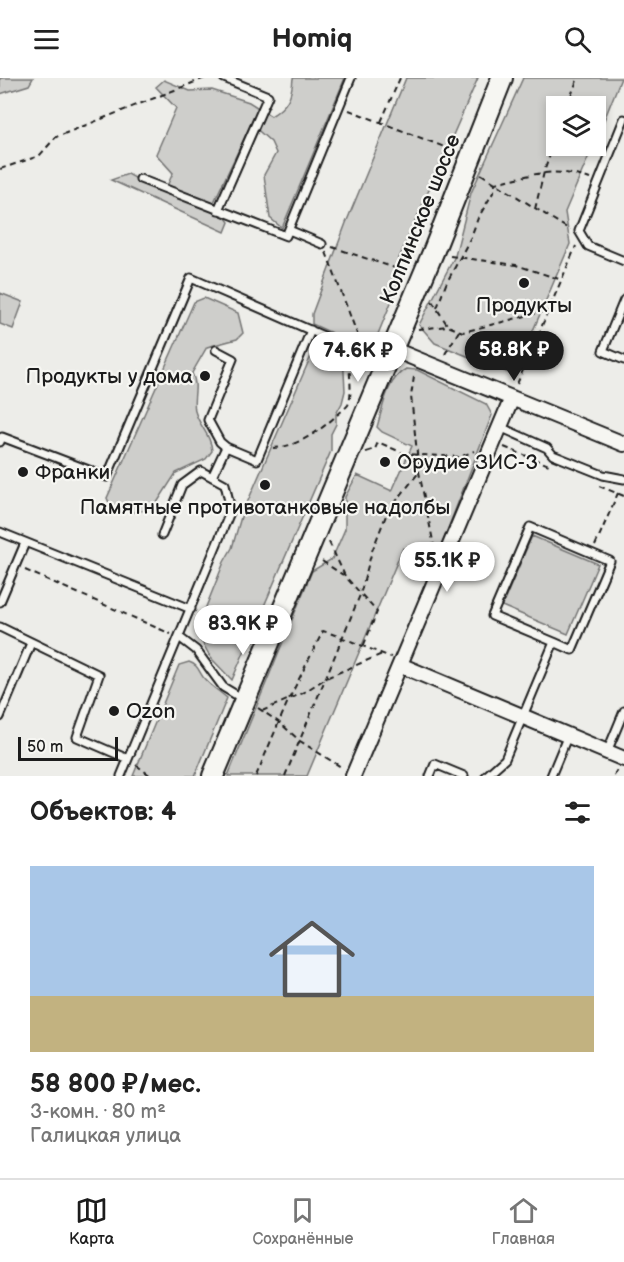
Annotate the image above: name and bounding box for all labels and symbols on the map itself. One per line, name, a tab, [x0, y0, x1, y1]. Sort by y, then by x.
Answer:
street label: Колпинское шоссе	[375, 130, 466, 308]
marker: Продукты	[517, 276, 531, 290]
place label: Продукты	[476, 293, 572, 318]
pin: 58.8K ₽	[459, 331, 569, 382]
pin: 74.6K ₽	[303, 332, 413, 383]
place label: Продукты у дома	[26, 364, 194, 389]
marker: Продукты у дома	[198, 369, 212, 383]
place label: Орудие ЗИС-3	[397, 450, 538, 475]
marker: Орудие ЗИС-3	[378, 455, 392, 469]
place label: Франки	[35, 460, 110, 485]
marker: Франки	[16, 465, 30, 479]
marker: Памятные противотанковые надолбы	[258, 478, 272, 492]
place label: Памятные противотанковые надолбы	[80, 495, 450, 520]
pin: 55.1K ₽	[392, 542, 502, 593]
pin: 83.9K ₽	[188, 605, 298, 656]
place label: Ozon	[126, 699, 175, 724]
marker: Ozon	[107, 704, 121, 718]
scale bar	[18, 734, 118, 762]

